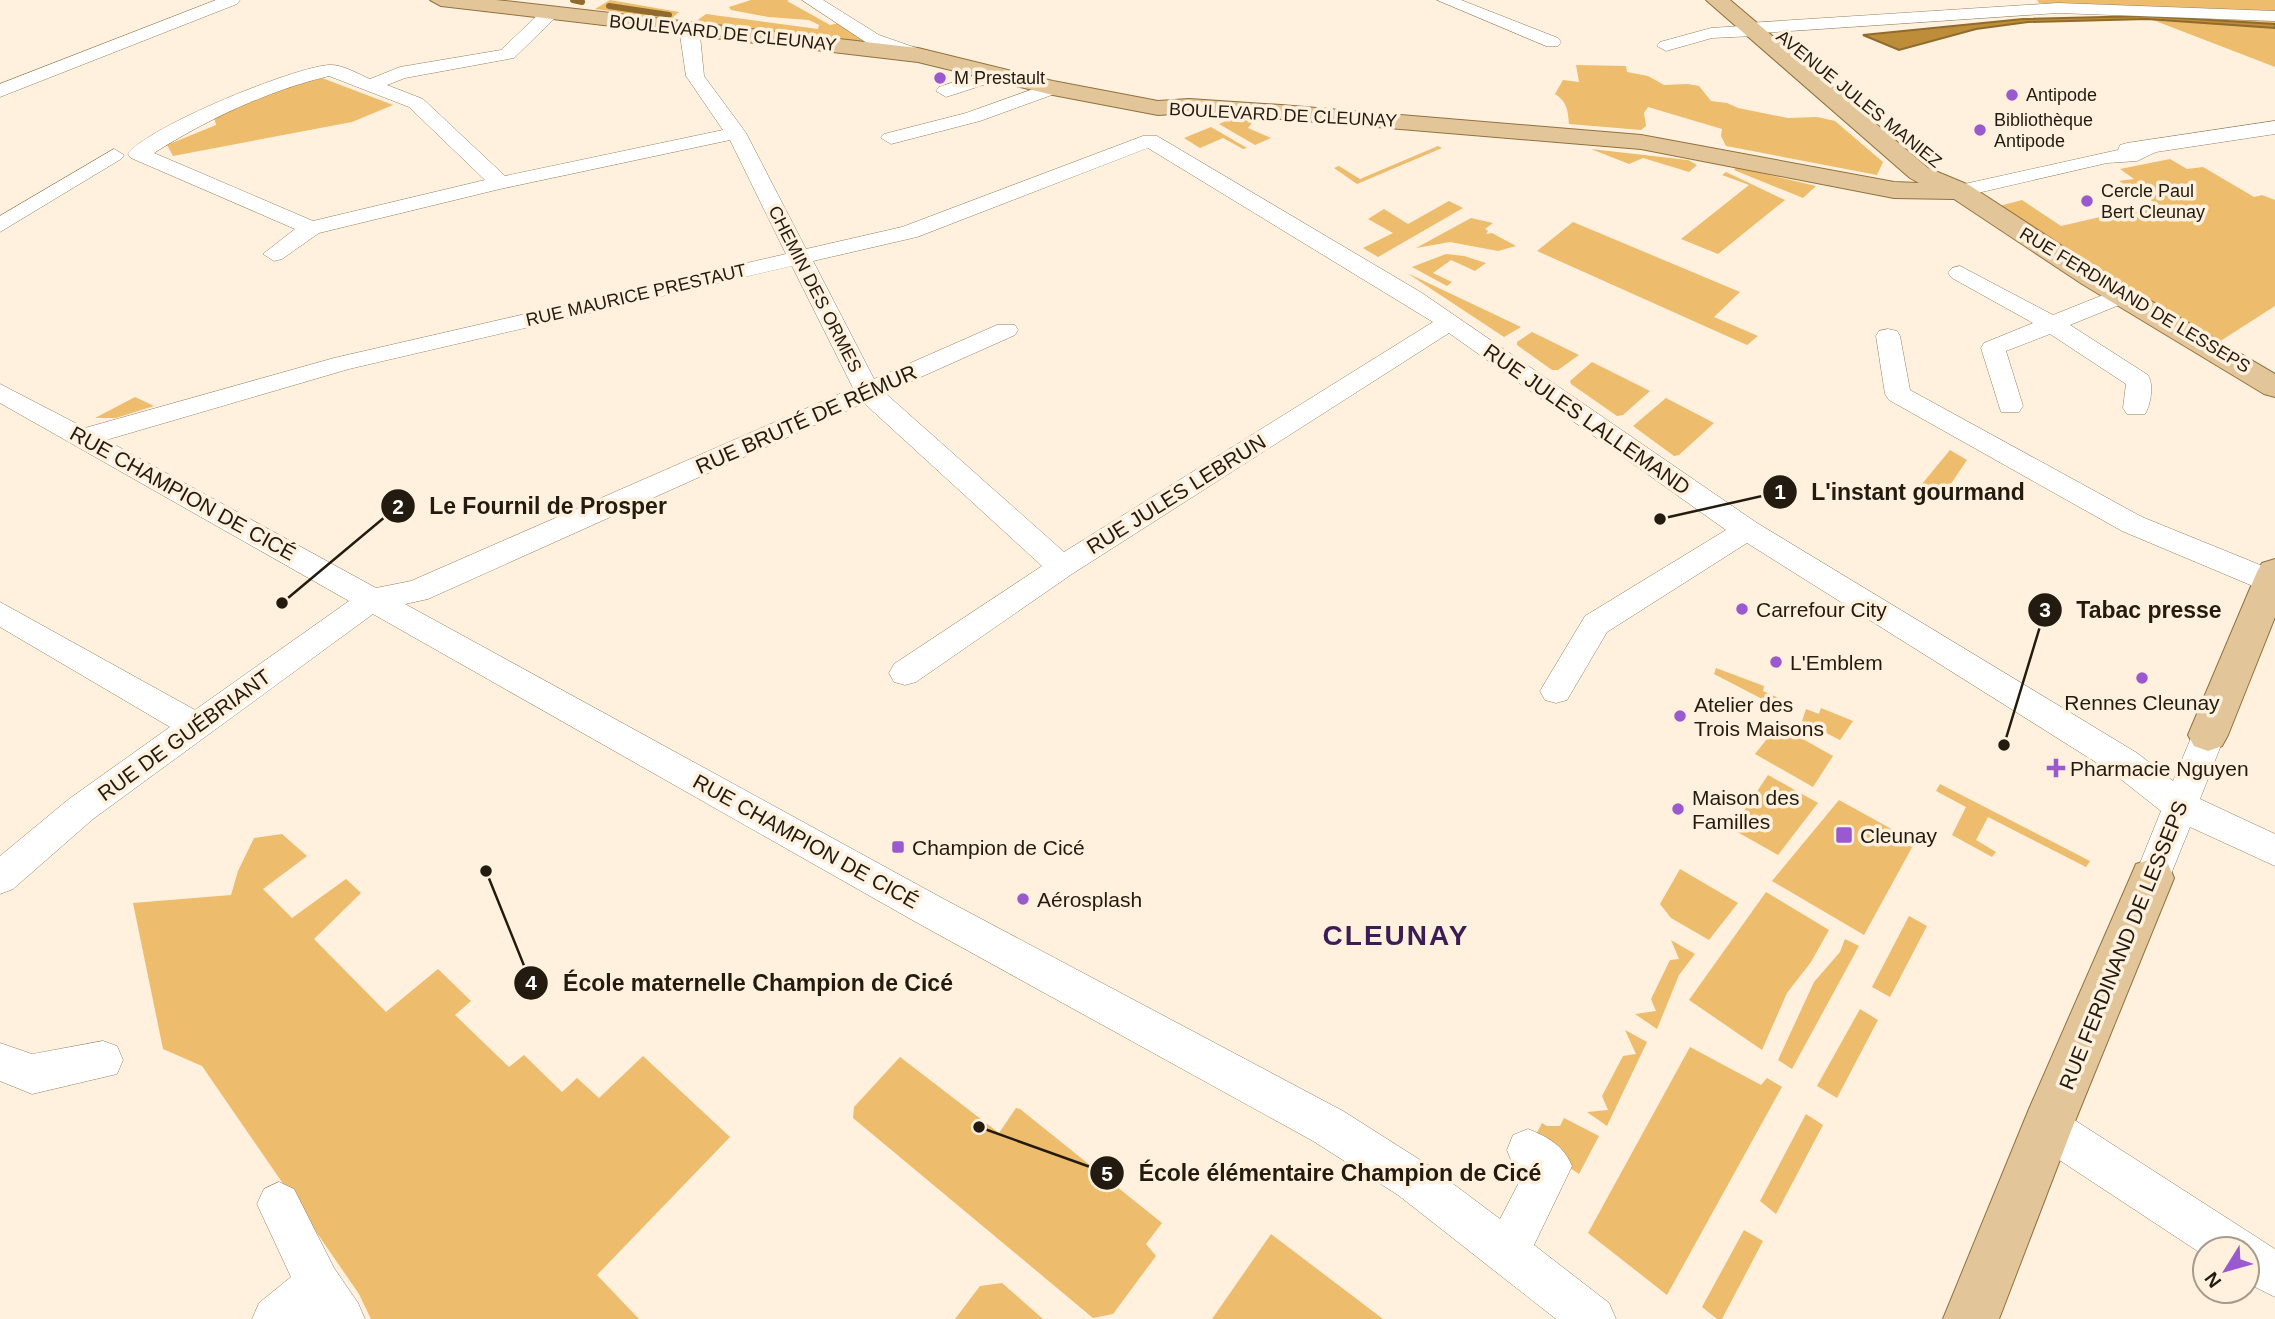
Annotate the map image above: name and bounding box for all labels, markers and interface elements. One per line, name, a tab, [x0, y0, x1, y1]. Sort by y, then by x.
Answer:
street label: BOULEVARD DE CLEUNAY	[608, 11, 838, 55]
street label: AVENUE JULES MANIEZ	[1772, 26, 1946, 172]
place label: M Prestault	[954, 68, 1045, 88]
marker: M Prestault	[932, 70, 948, 86]
place label: Antipode	[2026, 85, 2097, 105]
marker: Antipode	[2004, 87, 2020, 103]
street label: BOULEVARD DE CLEUNAY	[1168, 99, 1398, 131]
place label: Bibliothèque Antipode	[1994, 110, 2093, 151]
marker: Bibliothèque Antipode	[1972, 122, 1988, 138]
place label: Cercle Paul Bert Cleunay	[2101, 181, 2205, 222]
marker: Cercle Paul Bert Cleunay	[2079, 193, 2095, 209]
street label: CHEMIN DES ORMES	[764, 202, 866, 376]
street label: RUE FERDINAND DE LESSEPS	[2016, 223, 2254, 377]
street label: RUE MAURICE PRESTAUT	[524, 260, 748, 330]
street label: RUE JULES LALLEMAND	[1480, 339, 1694, 499]
street label: RUE BRUTÉ DE RÉMUR	[692, 360, 920, 478]
street label: RUE CHAMPION DE CICÉ	[66, 421, 300, 565]
street label: RUE JULES LEBRUN	[1082, 430, 1270, 558]
callout: L'instant gourmand	[1762, 470, 2039, 514]
text: L'instant gourmand	[1811, 479, 2025, 505]
text: 1	[1774, 480, 1786, 503]
callout: Le Fournil de Prosper	[381, 484, 681, 528]
text: Le Fournil de Prosper	[429, 493, 667, 519]
text: 2	[392, 495, 404, 518]
callout: Tabac presse	[2027, 588, 2235, 632]
text: Tabac presse	[2076, 597, 2222, 623]
place label: Carrefour City	[1756, 598, 1887, 621]
text: 3	[2039, 598, 2051, 621]
marker: Carrefour City	[1734, 601, 1750, 617]
place label: L'Emblem	[1790, 651, 1883, 674]
marker: L'Emblem	[1768, 654, 1784, 670]
street label: RUE DE GUÉBRIANT	[93, 665, 275, 805]
marker: Rennes Cleunay	[2134, 670, 2150, 686]
place label: Rennes Cleunay	[2064, 691, 2220, 714]
place label: Atelier des Trois Maisons	[1694, 693, 1824, 740]
marker: Atelier des Trois Maisons	[1672, 708, 1688, 724]
place label: Pharmacie Nguyen	[2070, 757, 2249, 780]
marker: Pharmacie Nguyen	[2048, 760, 2064, 776]
street label: RUE CHAMPION DE CICÉ	[689, 769, 923, 913]
place label: Maison des Familles	[1692, 786, 1799, 833]
street label: RUE FERDINAND DE LESSEPS	[2054, 797, 2192, 1093]
marker: Maison des Familles	[1670, 801, 1686, 817]
place label: Cleunay	[1860, 824, 1938, 847]
marker: Cleunay	[1834, 825, 1854, 845]
place label: Champion de Cicé	[912, 836, 1085, 859]
marker: Champion de Cicé	[890, 839, 906, 855]
place label: Aérosplash	[1037, 888, 1142, 911]
marker: Aérosplash	[1015, 891, 1031, 907]
district label: CLEUNAY	[1323, 920, 1469, 951]
callout: École maternelle Champion de Cicé	[514, 961, 967, 1005]
text: École maternelle Champion de Cicé	[563, 969, 953, 996]
text: 4	[525, 971, 537, 994]
callout: École élémentaire Champion de Cicé	[1090, 1151, 1555, 1195]
text: École élémentaire Champion de Cicé	[1139, 1159, 1541, 1186]
text: 5	[1101, 1162, 1113, 1185]
north arrow	[2191, 1235, 2261, 1305]
text: N	[2200, 1268, 2225, 1292]

